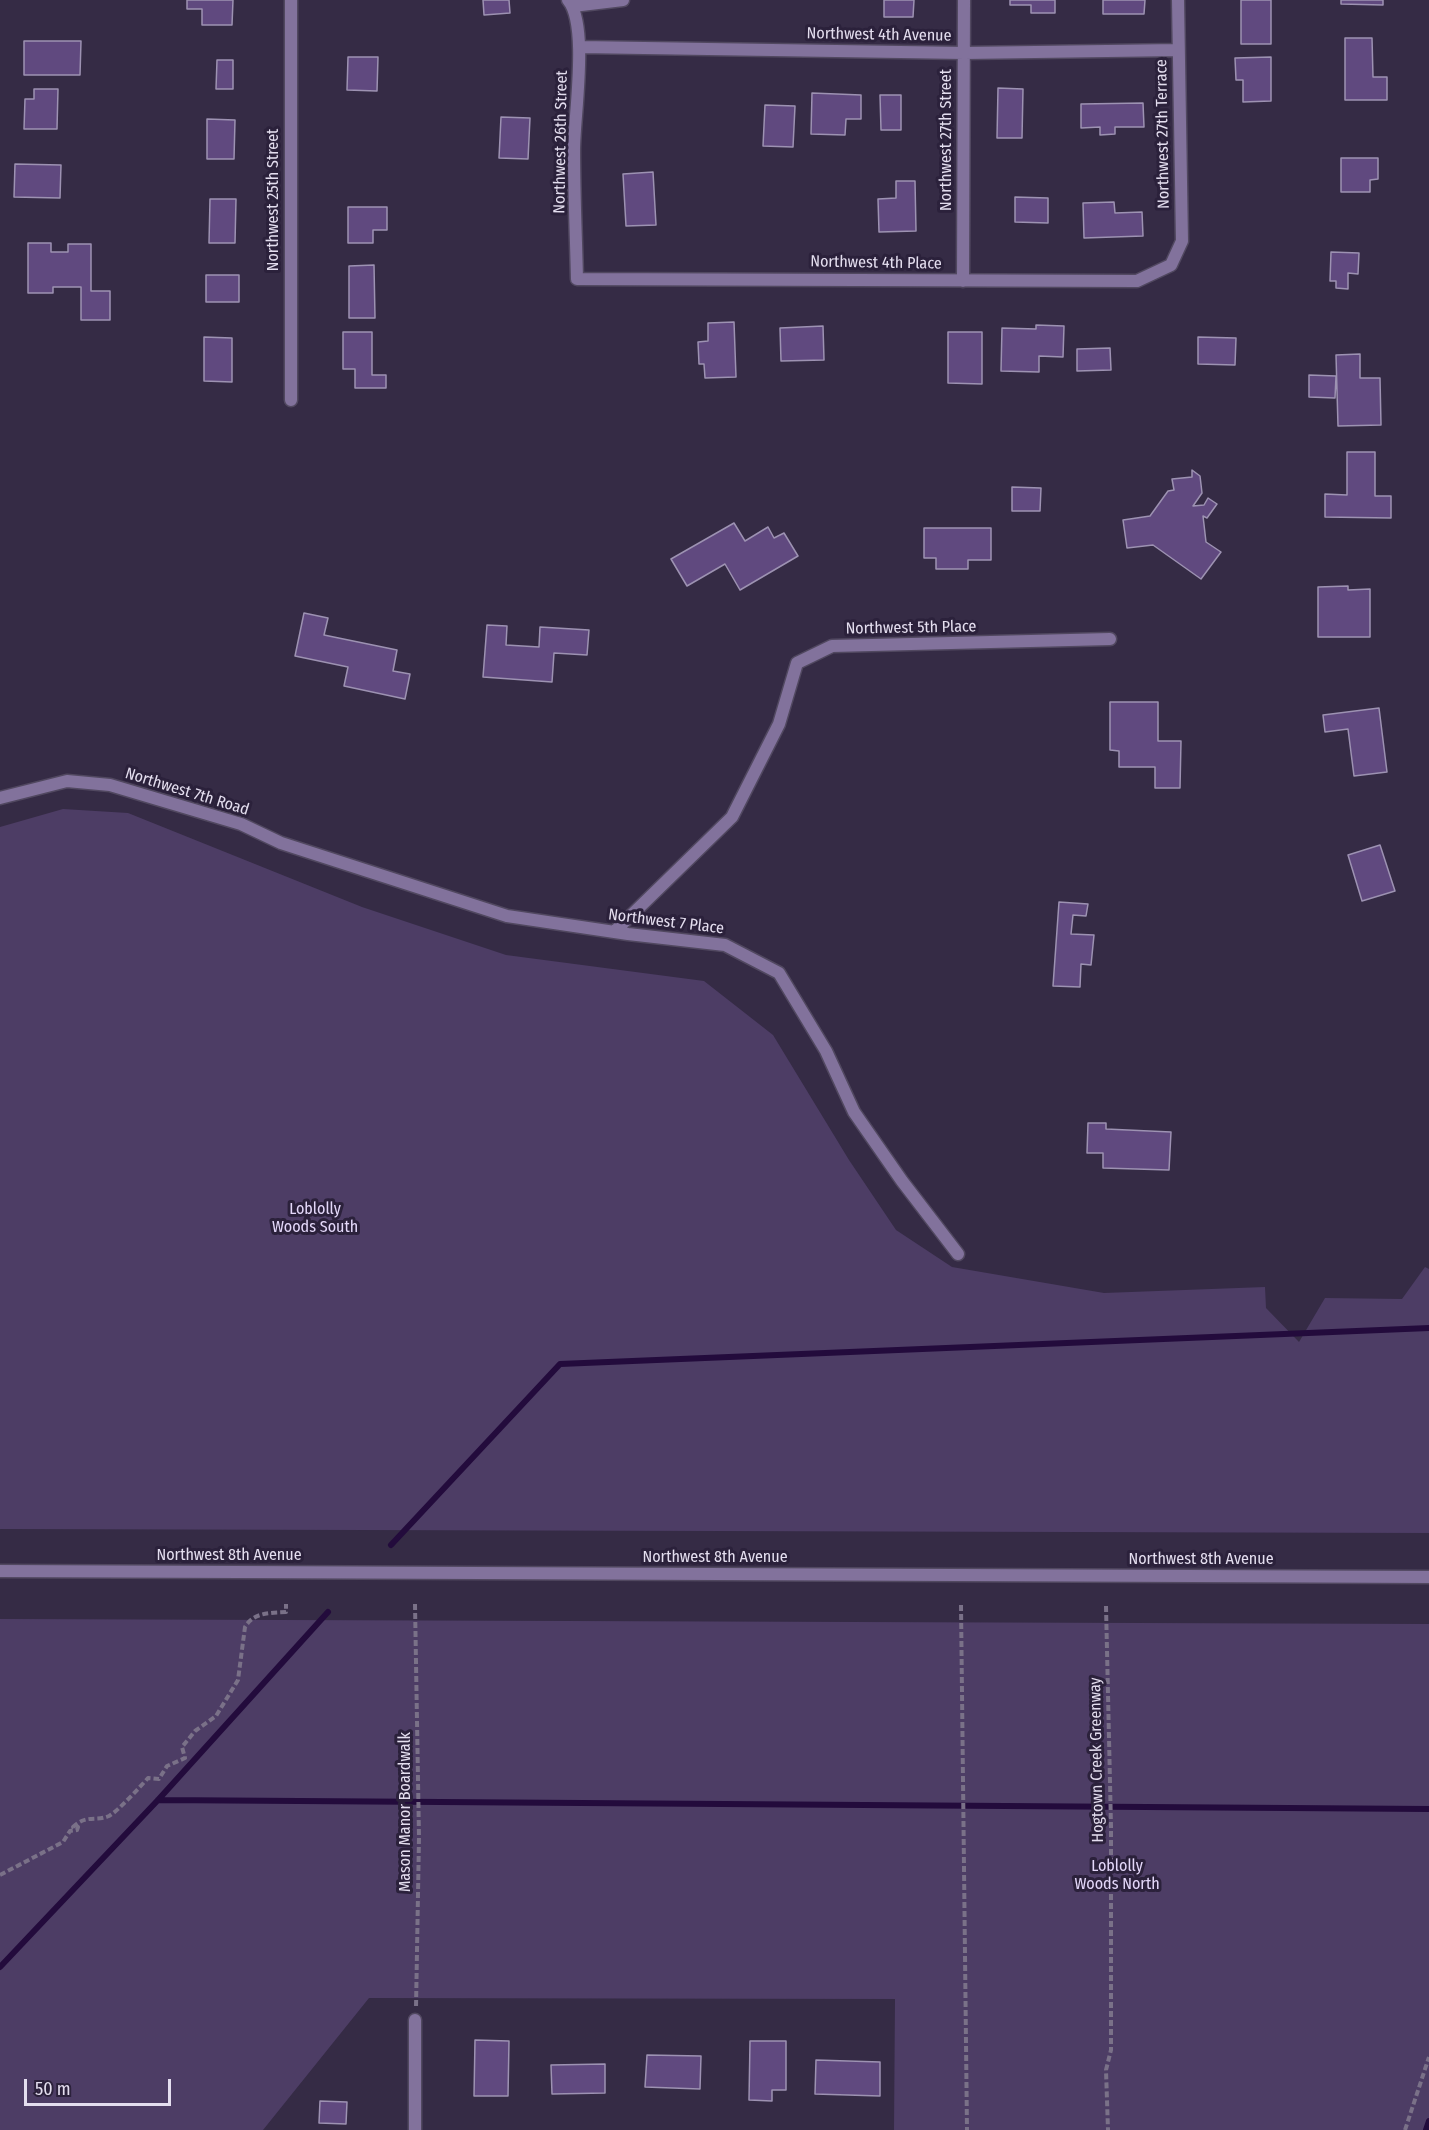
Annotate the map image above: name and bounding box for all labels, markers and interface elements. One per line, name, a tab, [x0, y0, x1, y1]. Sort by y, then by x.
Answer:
street label: Northwest 4th Avenue	[806, 24, 952, 46]
street label: Northwest 27th Terrace	[1152, 59, 1174, 209]
street label: Northwest 27th Street	[937, 69, 957, 211]
street label: Northwest 26th Street	[550, 70, 572, 214]
street label: Northwest 25th Street	[264, 129, 284, 271]
street label: Northwest 4th Place	[810, 252, 942, 274]
street label: Northwest 5th Place	[845, 617, 977, 639]
street label: Northwest 7th Road	[123, 764, 251, 820]
street label: Northwest 7 Place	[607, 905, 725, 939]
park label: Loblolly Woods South	[272, 1200, 358, 1238]
street label: Northwest 8th Avenue	[156, 1546, 302, 1566]
street label: Northwest 8th Avenue	[642, 1548, 788, 1568]
street label: Northwest 8th Avenue	[1128, 1550, 1274, 1570]
street label: Hogtown Creek Greenway	[1086, 1677, 1108, 1843]
street label: Mason Manor Boardwalk	[396, 1732, 416, 1892]
park label: Loblolly Woods North	[1074, 1857, 1160, 1895]
scale bar	[27, 2067, 174, 2105]
text: 50 m	[35, 2078, 71, 2100]

